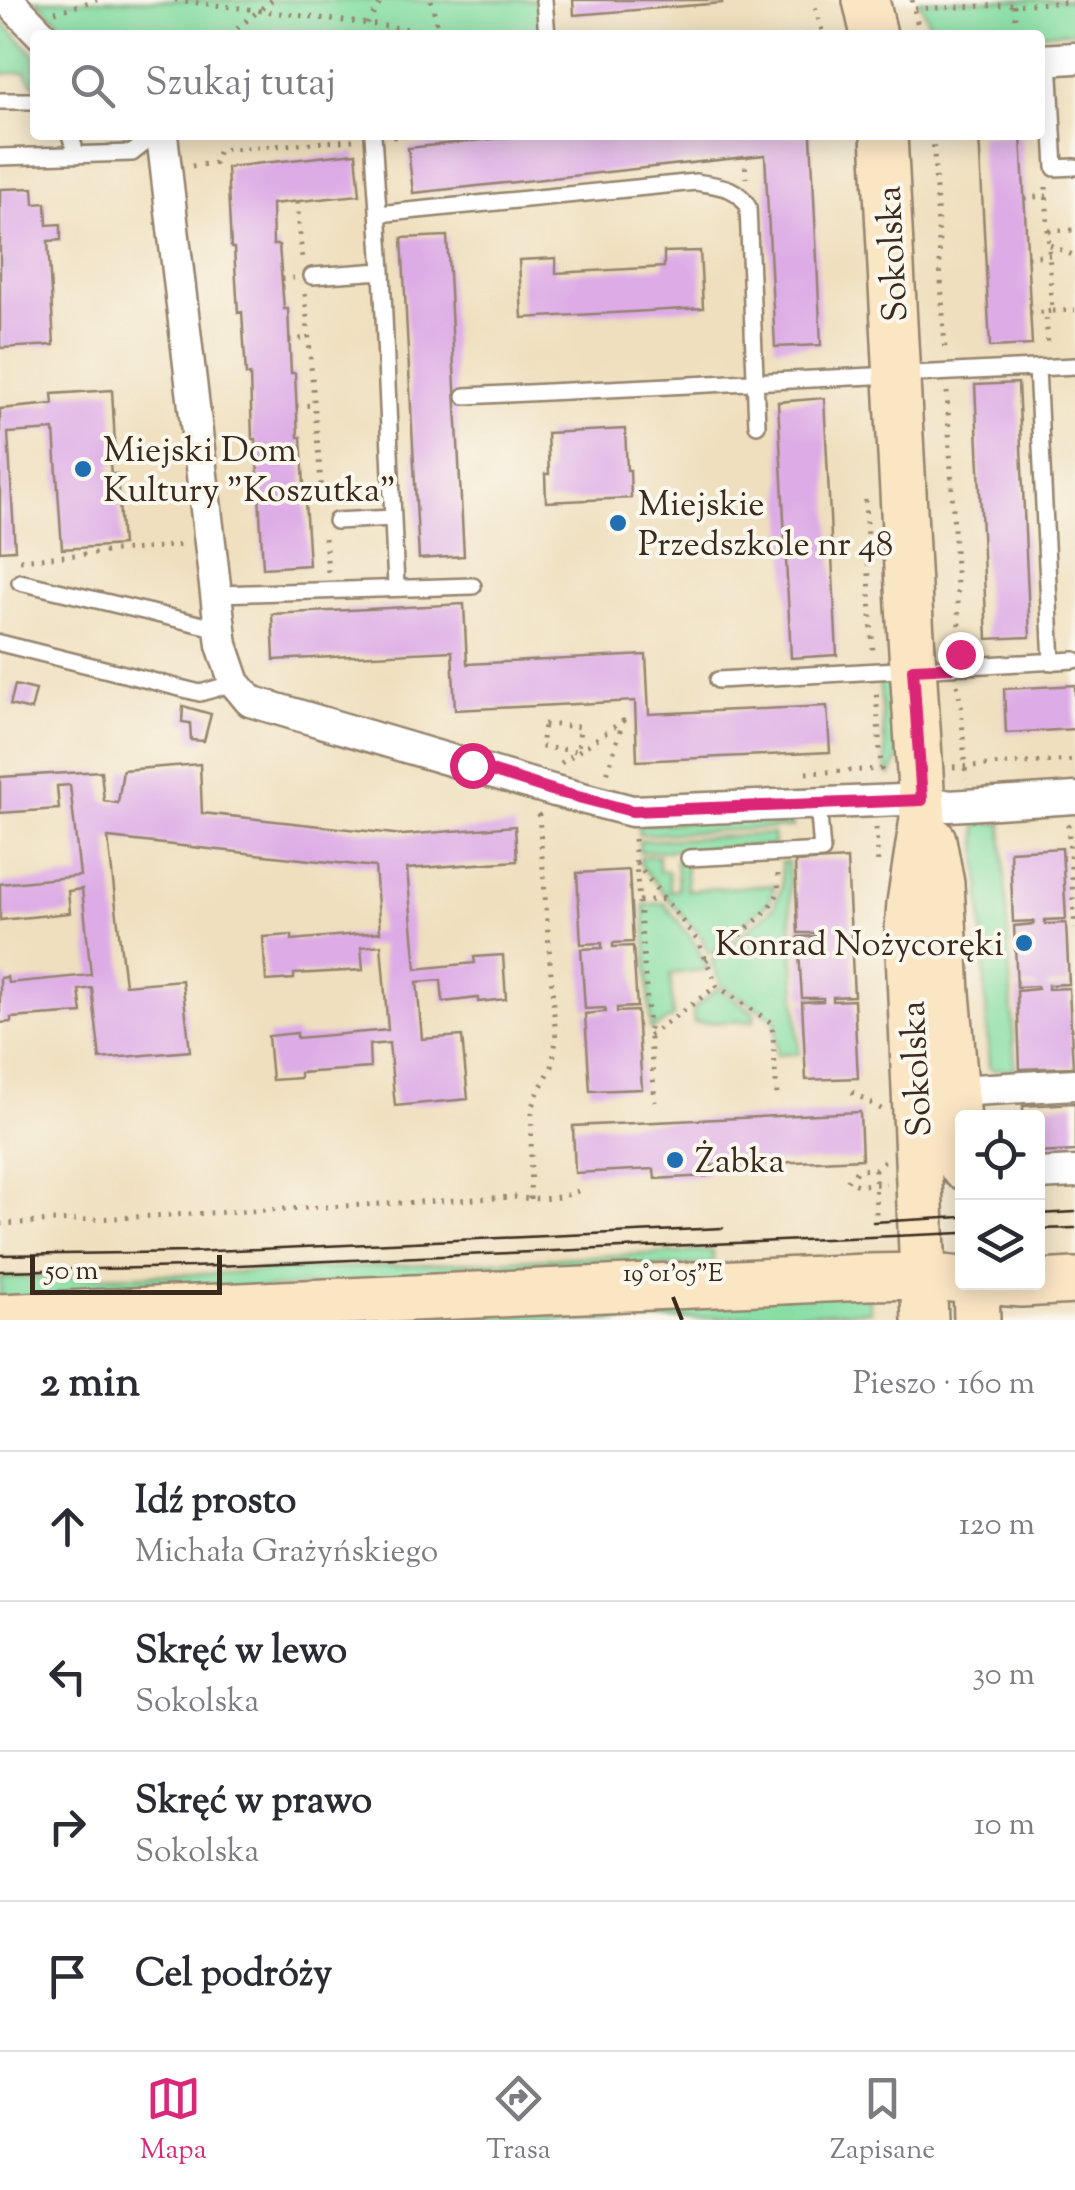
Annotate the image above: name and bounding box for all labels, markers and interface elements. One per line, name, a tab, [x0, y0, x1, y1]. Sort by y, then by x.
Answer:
search box	[30, 30, 1045, 140]
icon: search	[65, 58, 120, 113]
text: Szukaj tutaj	[145, 58, 336, 112]
street label: Sokolska	[865, 185, 924, 323]
place label: Miejski Dom Kultury "Koszutka"	[103, 427, 396, 518]
marker: Miejski Dom Kultury "Koszutka"	[72, 458, 94, 480]
place label: Miejskie Przedszkole nr 48	[638, 481, 893, 572]
marker: Miejskie Przedszkole nr 48	[607, 512, 629, 534]
route end	[938, 632, 984, 678]
route start	[450, 743, 496, 789]
place label: Konrad Nożycoręki	[715, 921, 1004, 972]
marker: Konrad Nożycoręki	[1013, 932, 1035, 954]
street label: Sokolska	[889, 1000, 948, 1138]
map controls	[955, 1110, 1045, 1290]
button: locate	[955, 1110, 1045, 1200]
place label: Żabka	[695, 1138, 785, 1189]
marker: Żabka	[664, 1149, 686, 1171]
button: layers	[955, 1200, 1045, 1290]
scale bar	[30, 1250, 222, 1294]
text: 50 m	[45, 1252, 99, 1292]
text: 19°01'05"E	[623, 1257, 723, 1293]
text: 2 min	[40, 1355, 140, 1415]
text: Pieszo · 160 m	[853, 1362, 1035, 1408]
text: Idź prosto	[135, 1476, 296, 1530]
icon: ahead	[40, 1499, 95, 1554]
text: 120 m	[959, 1503, 1035, 1549]
text: Michała Grażyńskiego	[135, 1530, 438, 1576]
text: Skręć w lewo	[135, 1626, 347, 1680]
icon: left	[40, 1649, 95, 1704]
text: 30 m	[972, 1653, 1035, 1699]
text: Sokolska	[135, 1680, 259, 1726]
text: Skręć w prawo	[135, 1776, 372, 1830]
icon: right	[40, 1799, 95, 1854]
text: 10 m	[974, 1803, 1035, 1849]
text: Sokolska	[135, 1830, 259, 1876]
icon: arrive	[40, 1949, 95, 2004]
text: Cel podróży	[135, 1949, 332, 2003]
tab: Mapa	[140, 2071, 207, 2171]
tab: Trasa	[486, 2071, 551, 2171]
tab: Zapisane	[830, 2071, 935, 2171]

